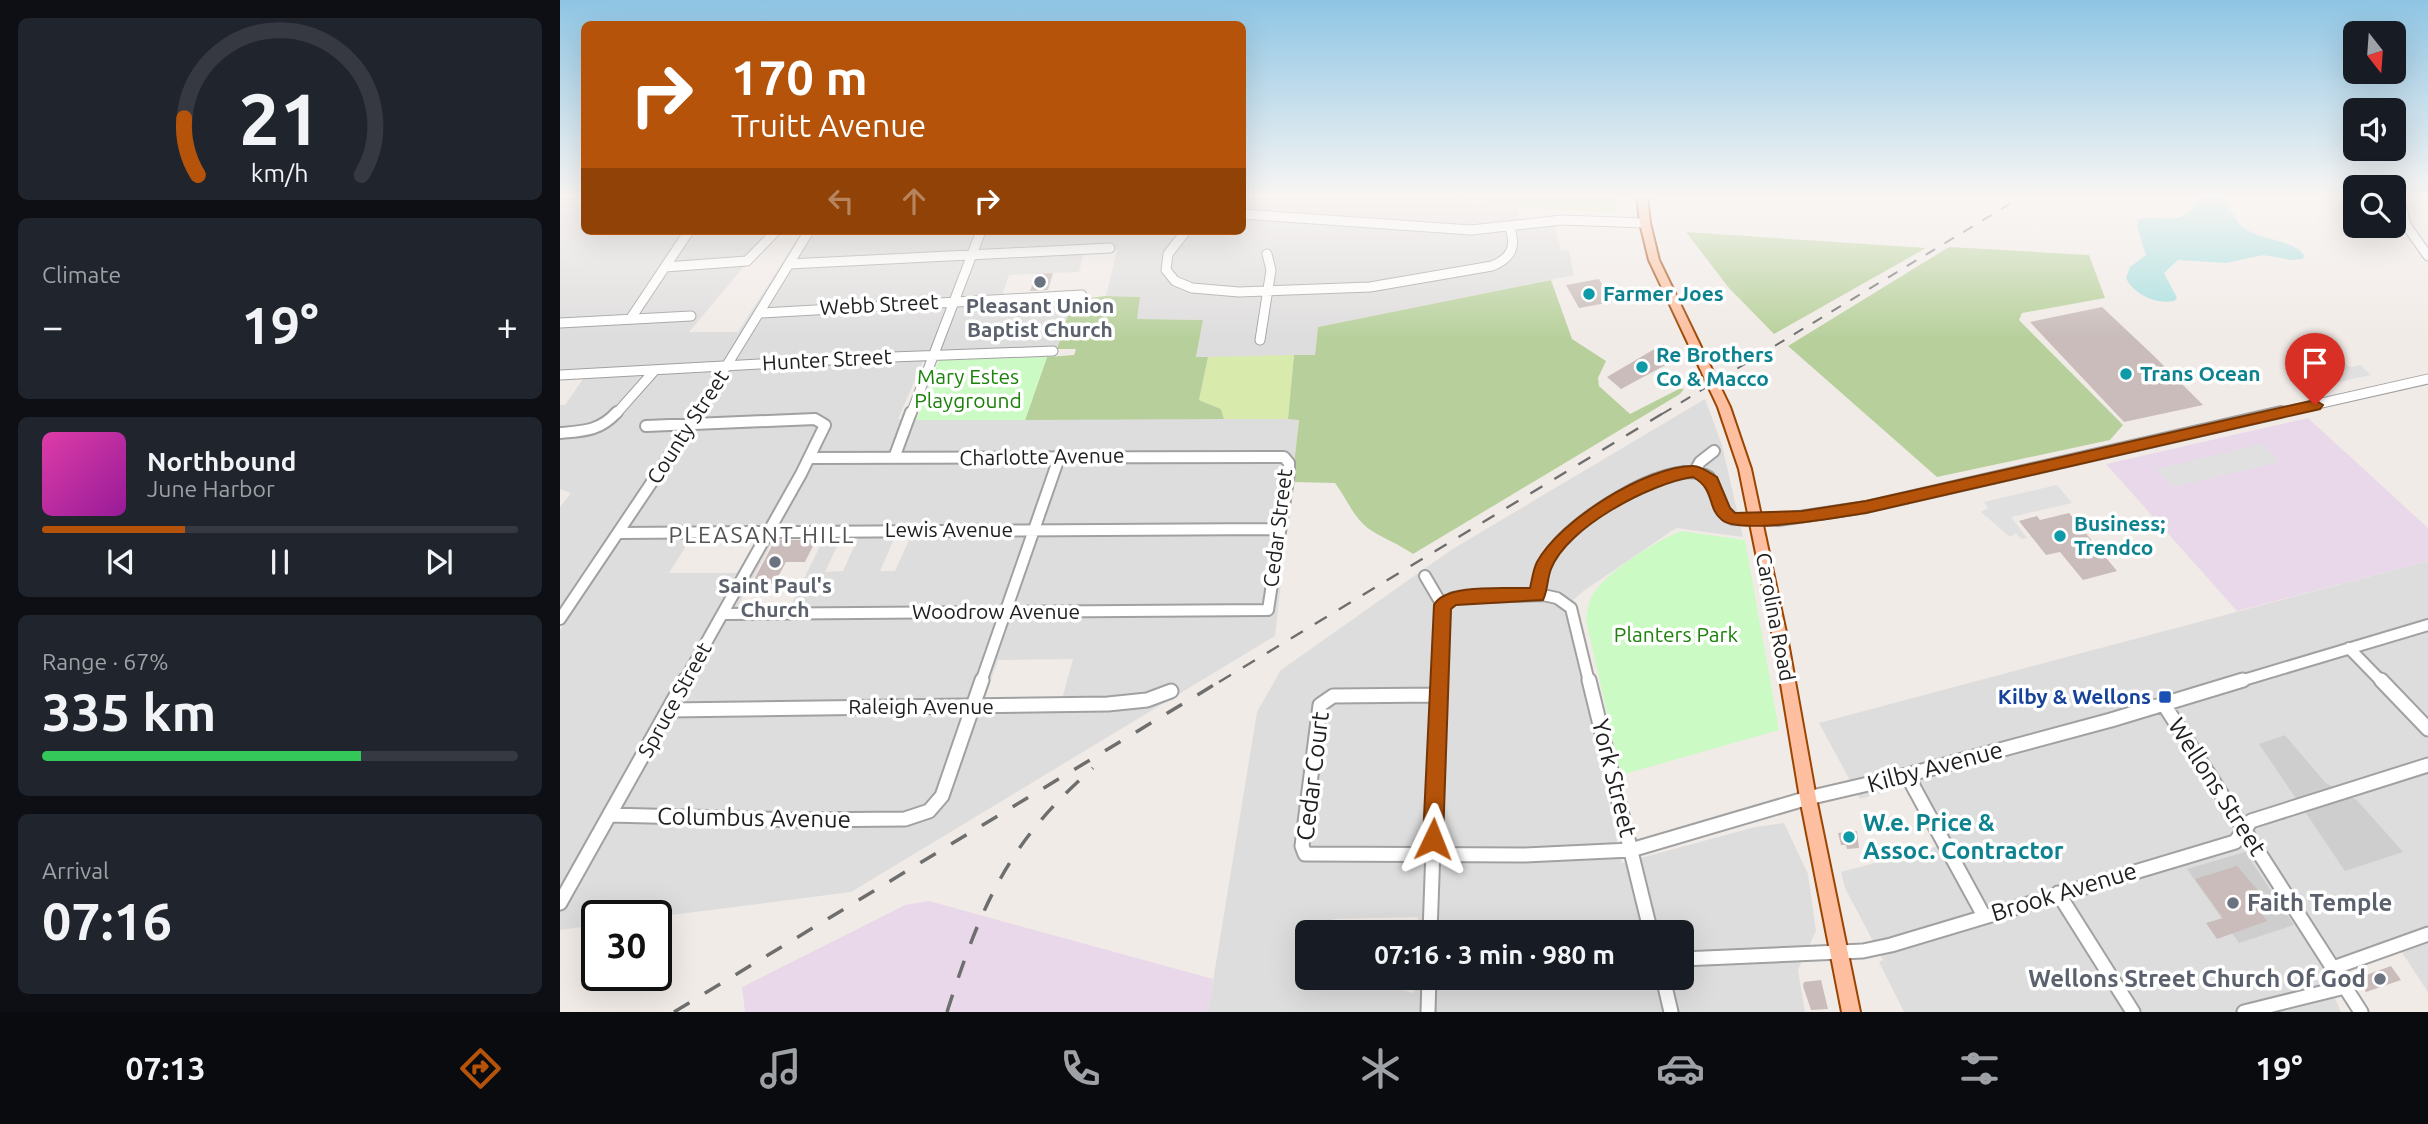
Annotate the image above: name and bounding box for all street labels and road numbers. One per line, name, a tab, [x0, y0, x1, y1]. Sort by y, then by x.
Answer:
street label: Webb Street	[819, 289, 939, 319]
street label: Hunter Street	[761, 344, 892, 374]
street label: County Street	[641, 365, 733, 488]
street label: Charlotte Avenue	[959, 443, 1125, 469]
street label: Cedar Street	[1258, 467, 1296, 588]
street label: Lewis Avenue	[885, 517, 1013, 541]
street label: Carolina Road	[1752, 550, 1800, 683]
street label: Woodrow Avenue	[912, 599, 1080, 623]
street label: Spruce Street	[633, 638, 716, 761]
street label: Raleigh Avenue	[848, 694, 994, 718]
street label: Cedar Court	[1291, 709, 1334, 842]
street label: Wellons Street	[2163, 713, 2272, 861]
street label: York Street	[1587, 716, 1642, 840]
street label: Kilby Avenue	[1864, 735, 2006, 798]
street label: Columbus Avenue	[657, 802, 851, 833]
street label: Brook Avenue	[1988, 857, 2140, 926]

